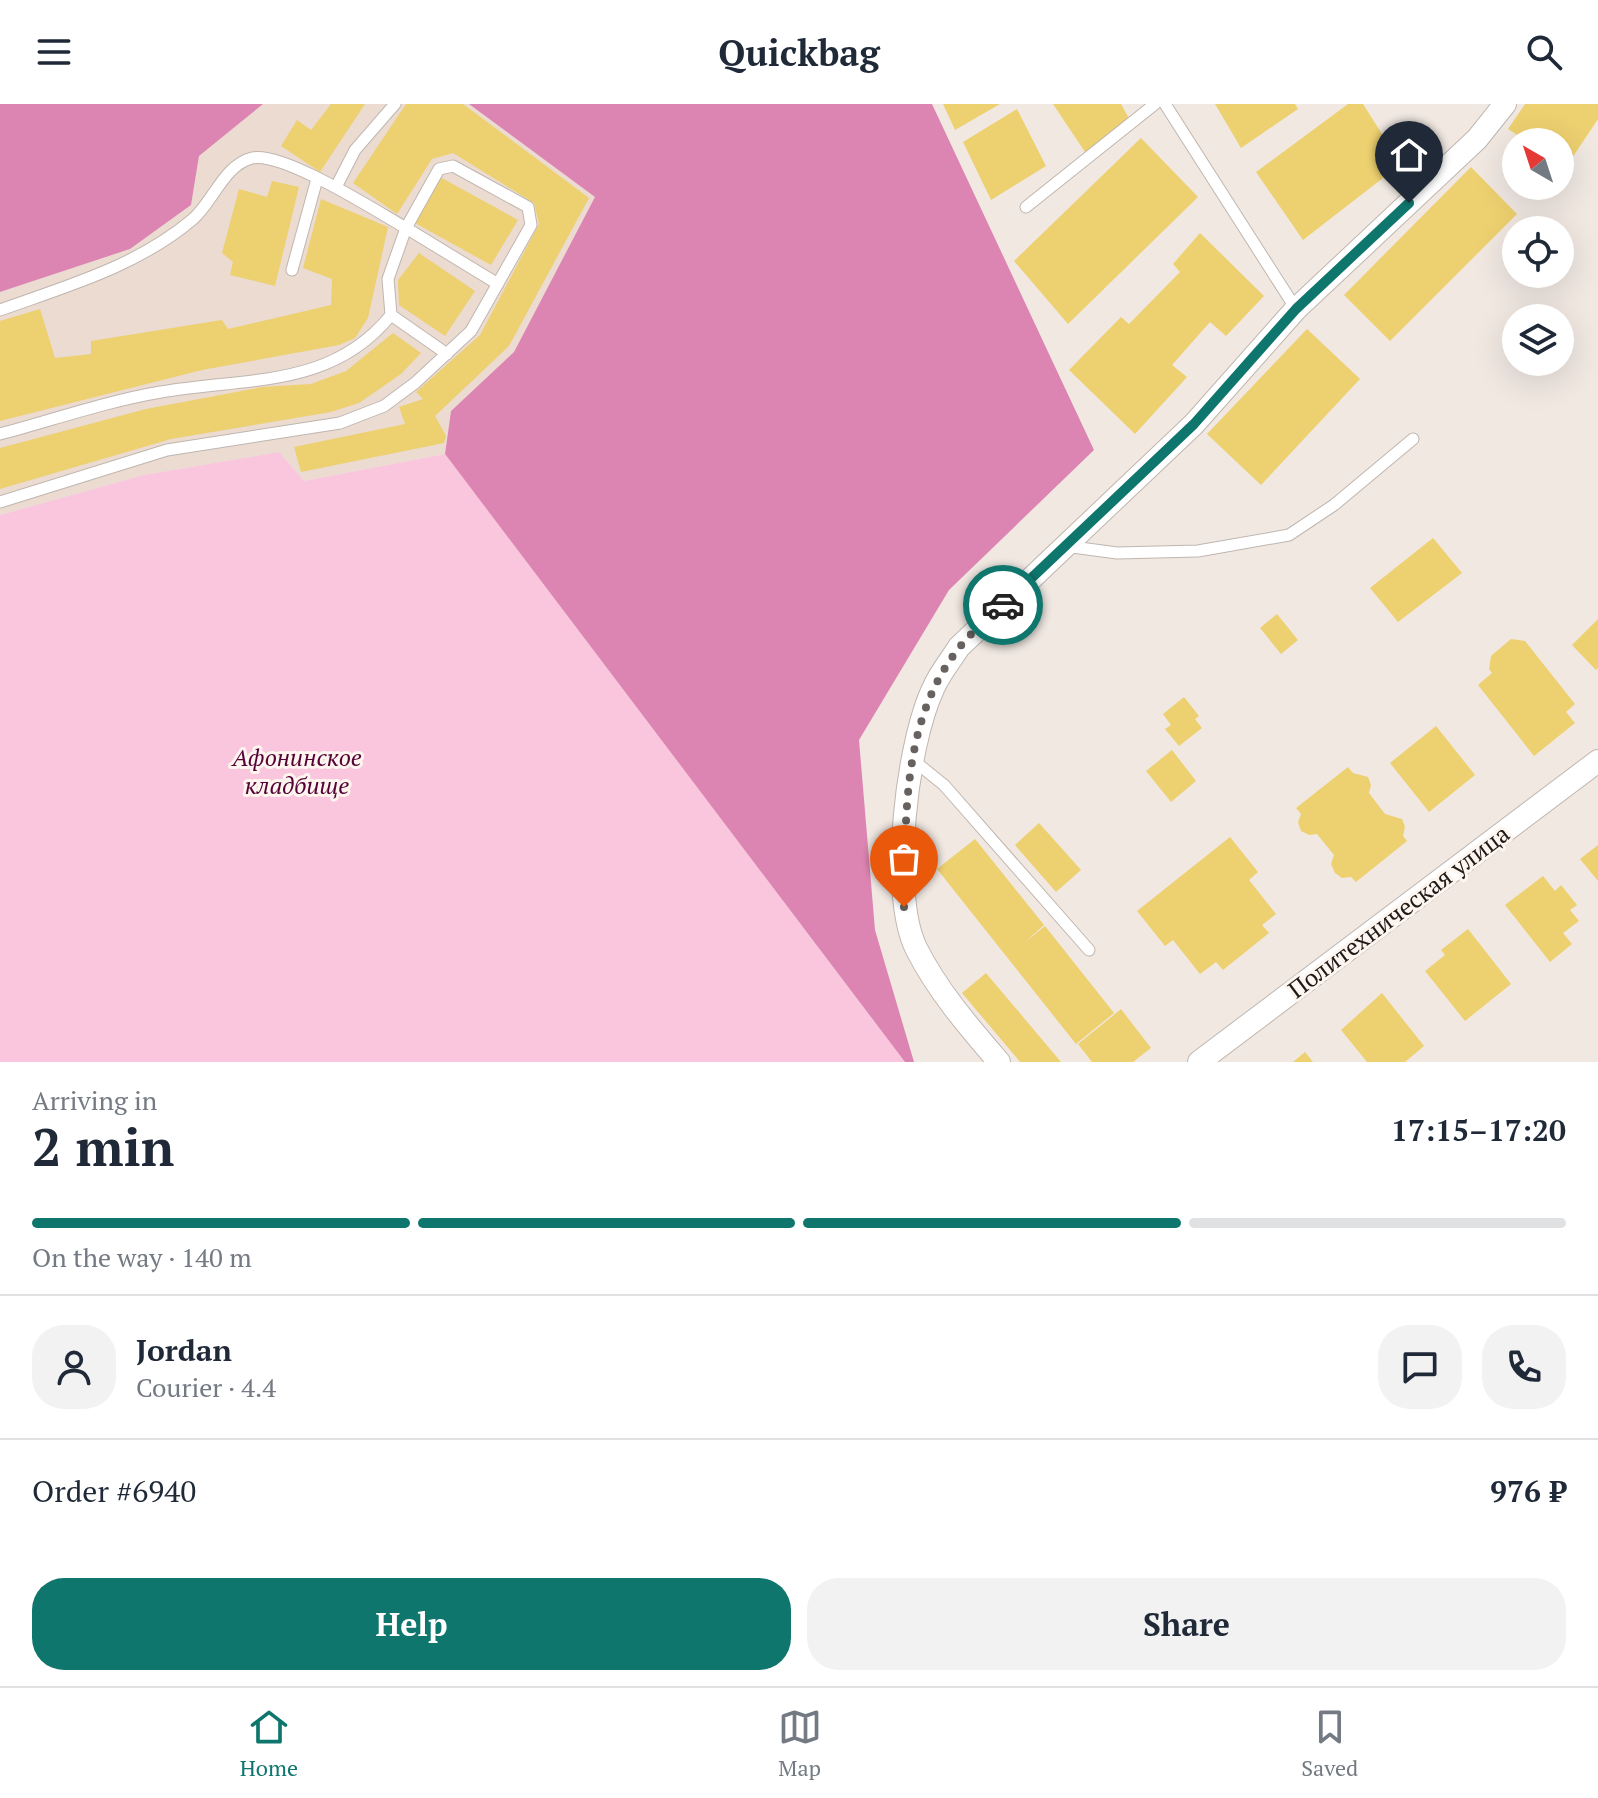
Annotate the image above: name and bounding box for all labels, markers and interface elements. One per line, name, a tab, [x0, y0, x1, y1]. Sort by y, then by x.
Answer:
text: Quickbag	[718, 29, 880, 76]
icon: menu	[32, 30, 76, 74]
icon: search	[1522, 30, 1566, 74]
pin	[1375, 121, 1443, 203]
north arrow	[1502, 128, 1574, 200]
map controls	[1502, 128, 1574, 376]
icon: home	[1387, 133, 1431, 177]
button: locate	[1502, 216, 1574, 288]
button: layers	[1502, 304, 1574, 376]
courier	[963, 565, 1043, 645]
icon: car	[981, 583, 1025, 627]
park label: Афонинское кладбище	[230, 741, 362, 801]
street label: Политехническая улица	[1281, 817, 1516, 1005]
pin	[870, 825, 938, 907]
icon: bag	[882, 837, 926, 881]
text: Arriving in	[32, 1083, 157, 1117]
text: 17:15–17:20	[1391, 1110, 1566, 1150]
text: 2 min	[32, 1112, 174, 1181]
text: On the way · 140 m	[32, 1240, 252, 1274]
button: person	[32, 1325, 116, 1409]
button: chat	[1378, 1325, 1462, 1409]
button: phone	[1482, 1325, 1566, 1409]
text: Jordan	[136, 1330, 232, 1370]
text: Courier · 4.4	[136, 1370, 276, 1404]
text: Order #6940	[32, 1471, 196, 1511]
text: 976 ₽	[1490, 1471, 1566, 1511]
button: Help	[32, 1578, 791, 1670]
button: Share	[807, 1578, 1566, 1670]
tab: Home	[240, 1705, 298, 1782]
tab: Map	[778, 1705, 822, 1782]
tab: Saved	[1301, 1705, 1358, 1782]

